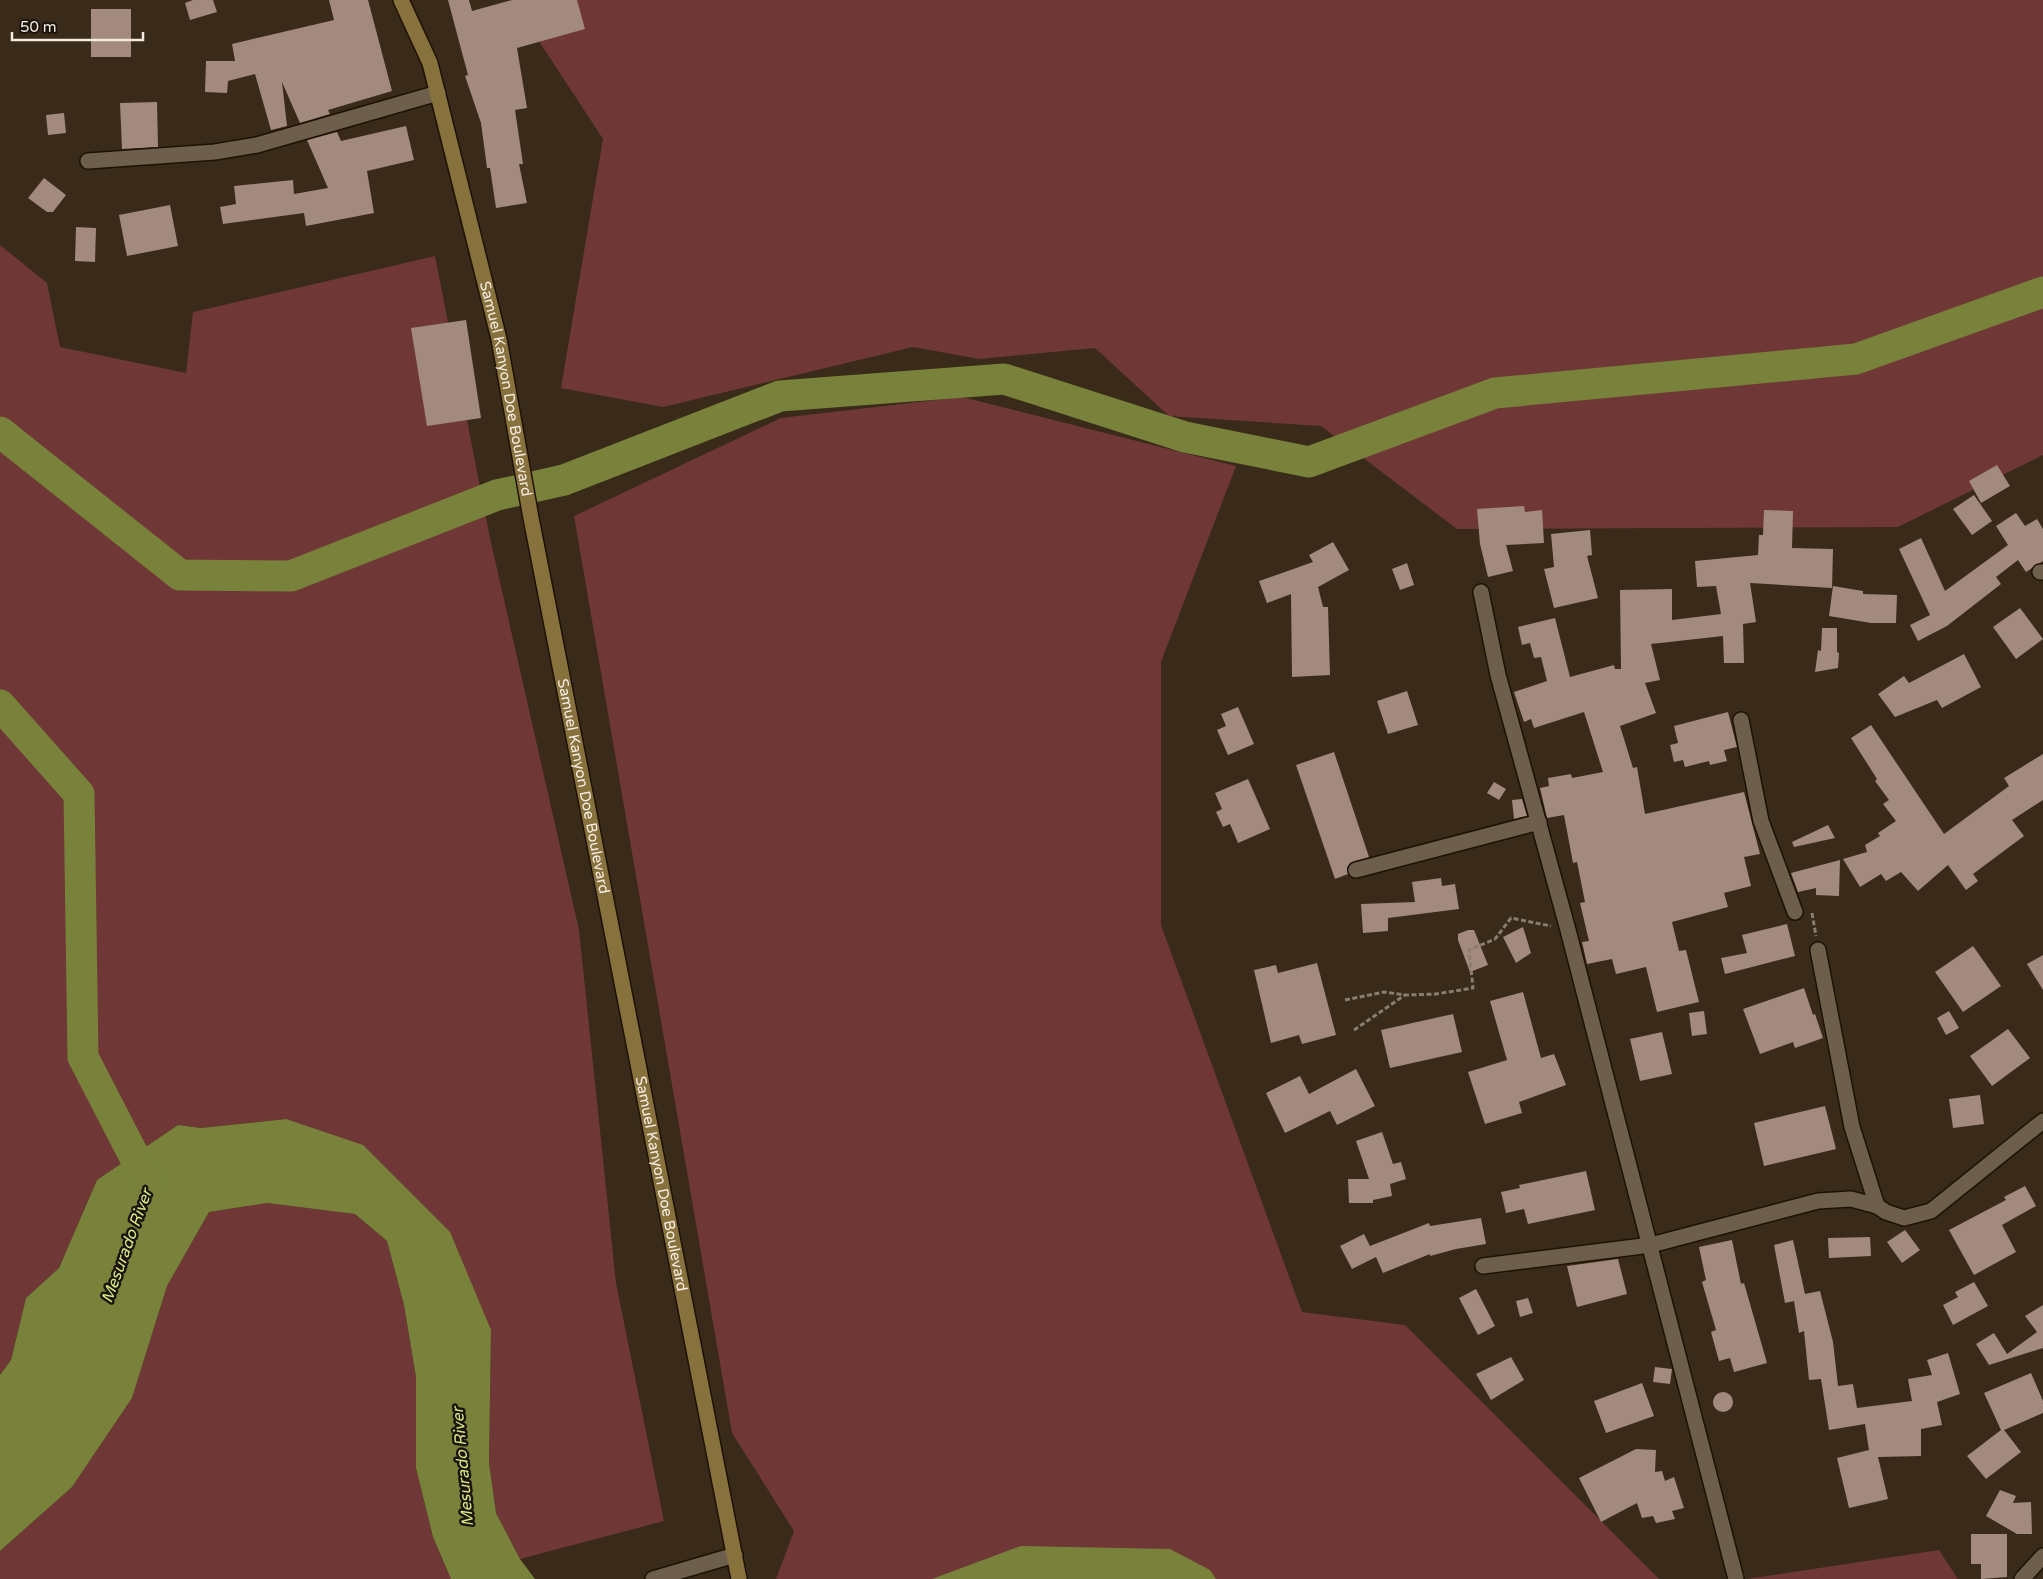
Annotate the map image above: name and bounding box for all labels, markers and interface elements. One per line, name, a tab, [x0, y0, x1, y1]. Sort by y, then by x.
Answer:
scale bar	[12, 10, 144, 42]
text: 50 m	[20, 18, 57, 36]
street label: Samuel Kanyon Doe Boulevard	[476, 279, 536, 498]
street label: Samuel Kanyon Doe Boulevard	[554, 677, 613, 895]
street label: Samuel Kanyon Doe Boulevard	[632, 1074, 691, 1293]
water label: Mesurado River	[97, 1185, 158, 1306]
water label: Mesurado River	[448, 1405, 478, 1528]

